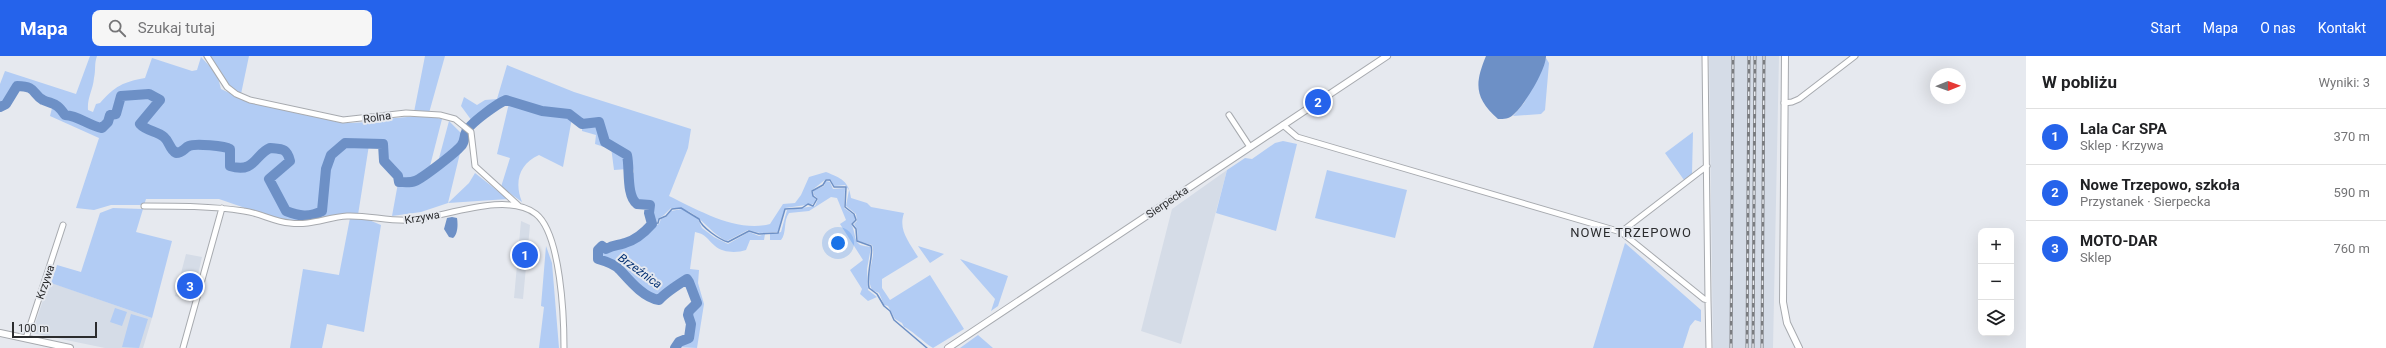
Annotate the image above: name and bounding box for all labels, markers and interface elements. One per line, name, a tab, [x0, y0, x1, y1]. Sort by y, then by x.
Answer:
search box	[92, 10, 372, 46]
text: Mapa	[20, 17, 68, 40]
icon: search	[106, 17, 128, 39]
text: Szukaj tutaj	[138, 19, 215, 37]
text: Start	[2151, 20, 2181, 36]
text: Mapa	[2203, 20, 2238, 36]
text: O nas	[2260, 20, 2296, 36]
text: Kontakt	[2318, 20, 2366, 36]
north arrow	[1930, 68, 1966, 104]
text: W pobliżu	[2042, 72, 2117, 92]
text: Wyniki: 3	[2319, 75, 2370, 90]
pin: 2	[1305, 87, 1331, 117]
street label: Rolna	[362, 109, 392, 126]
text: Lala Car SPA	[2080, 120, 2167, 138]
text: 1	[2051, 129, 2059, 144]
text: 370 m	[2333, 129, 2370, 144]
text: Sklep · Krzywa	[2080, 138, 2164, 153]
text: Nowe Trzepowo, szkoła	[2080, 176, 2240, 194]
street label: Sierpecka	[1144, 184, 1191, 221]
text: 2	[2051, 185, 2059, 200]
text: 590 m	[2333, 185, 2370, 200]
text: Przystanek · Sierpecka	[2080, 194, 2211, 209]
street label: Krzywa	[403, 208, 441, 227]
district label: NOWE TRZEPOWO	[1570, 225, 1692, 240]
map controls	[1978, 228, 2014, 336]
button: +	[1978, 228, 2014, 264]
text: MOTO-DAR	[2080, 232, 2158, 250]
your location	[828, 233, 848, 253]
pin: 1	[512, 240, 538, 270]
text: 3	[2051, 241, 2059, 256]
text: 760 m	[2333, 241, 2370, 256]
water label: Brzeźnica	[615, 250, 665, 292]
text: Sklep	[2080, 250, 2112, 265]
street label: Krzywa	[34, 263, 57, 301]
button: −	[1978, 264, 2014, 300]
pin: 3	[177, 271, 203, 301]
button: layers	[1978, 300, 2014, 336]
scale bar	[12, 320, 97, 339]
text: 100 m	[18, 322, 49, 335]

